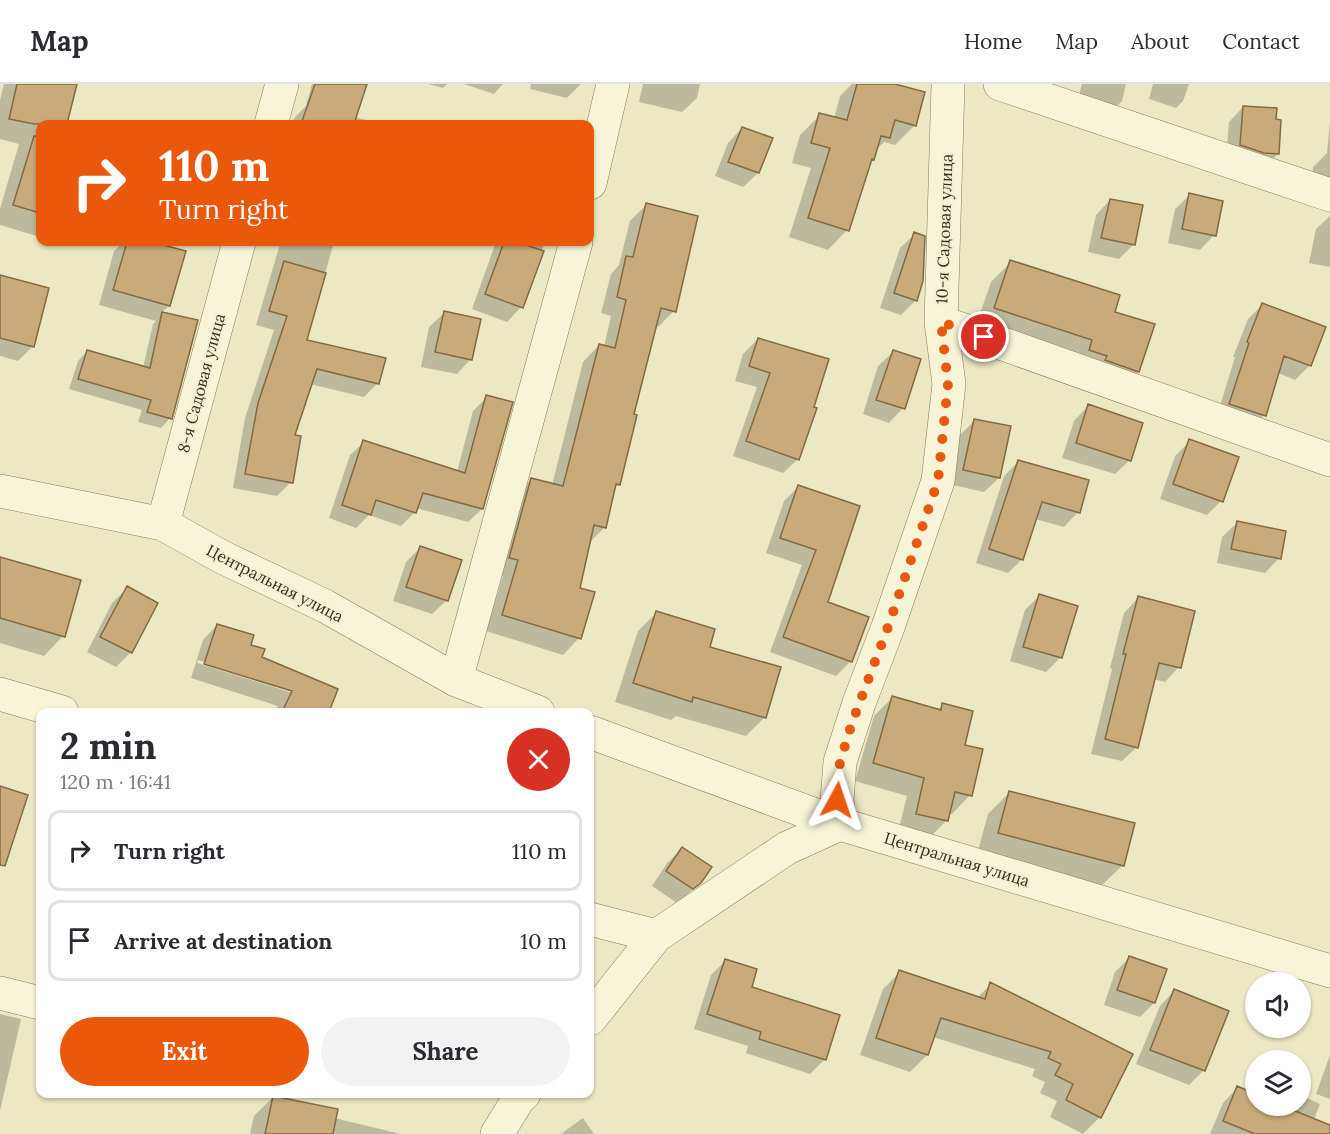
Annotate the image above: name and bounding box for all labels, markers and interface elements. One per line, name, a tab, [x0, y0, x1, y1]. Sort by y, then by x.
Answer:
text: Map	[30, 23, 89, 59]
text: Home	[964, 28, 1022, 55]
text: Map	[1055, 28, 1098, 55]
text: About	[1131, 28, 1189, 55]
text: Contact	[1222, 28, 1300, 55]
text: 110 m	[159, 139, 270, 193]
icon: right	[60, 144, 138, 222]
street label: 10-я Садовая улица	[931, 154, 957, 304]
text: Turn right	[159, 192, 288, 226]
street label: 8-я Садовая улица	[173, 311, 229, 455]
pin	[958, 311, 1009, 362]
icon: arrive	[967, 320, 1000, 353]
street label: Центральная улица	[203, 540, 347, 626]
text: 2 min	[60, 723, 157, 769]
button: close	[507, 728, 570, 791]
position arrow	[805, 768, 869, 832]
text: 120 m · 16:41	[60, 769, 171, 794]
street label: Центральная улица	[882, 827, 1032, 891]
icon: right	[63, 834, 96, 867]
text: Turn right	[114, 837, 225, 865]
text: 110 m	[512, 837, 567, 865]
icon: arrive	[63, 924, 96, 957]
text: Arrive at destination	[114, 927, 332, 955]
text: 10 m	[520, 927, 567, 955]
map controls	[1245, 972, 1311, 1116]
button: sound	[1245, 972, 1311, 1038]
button: Exit	[60, 1017, 309, 1086]
button: Share	[321, 1017, 570, 1086]
button: layers	[1245, 1050, 1311, 1116]

